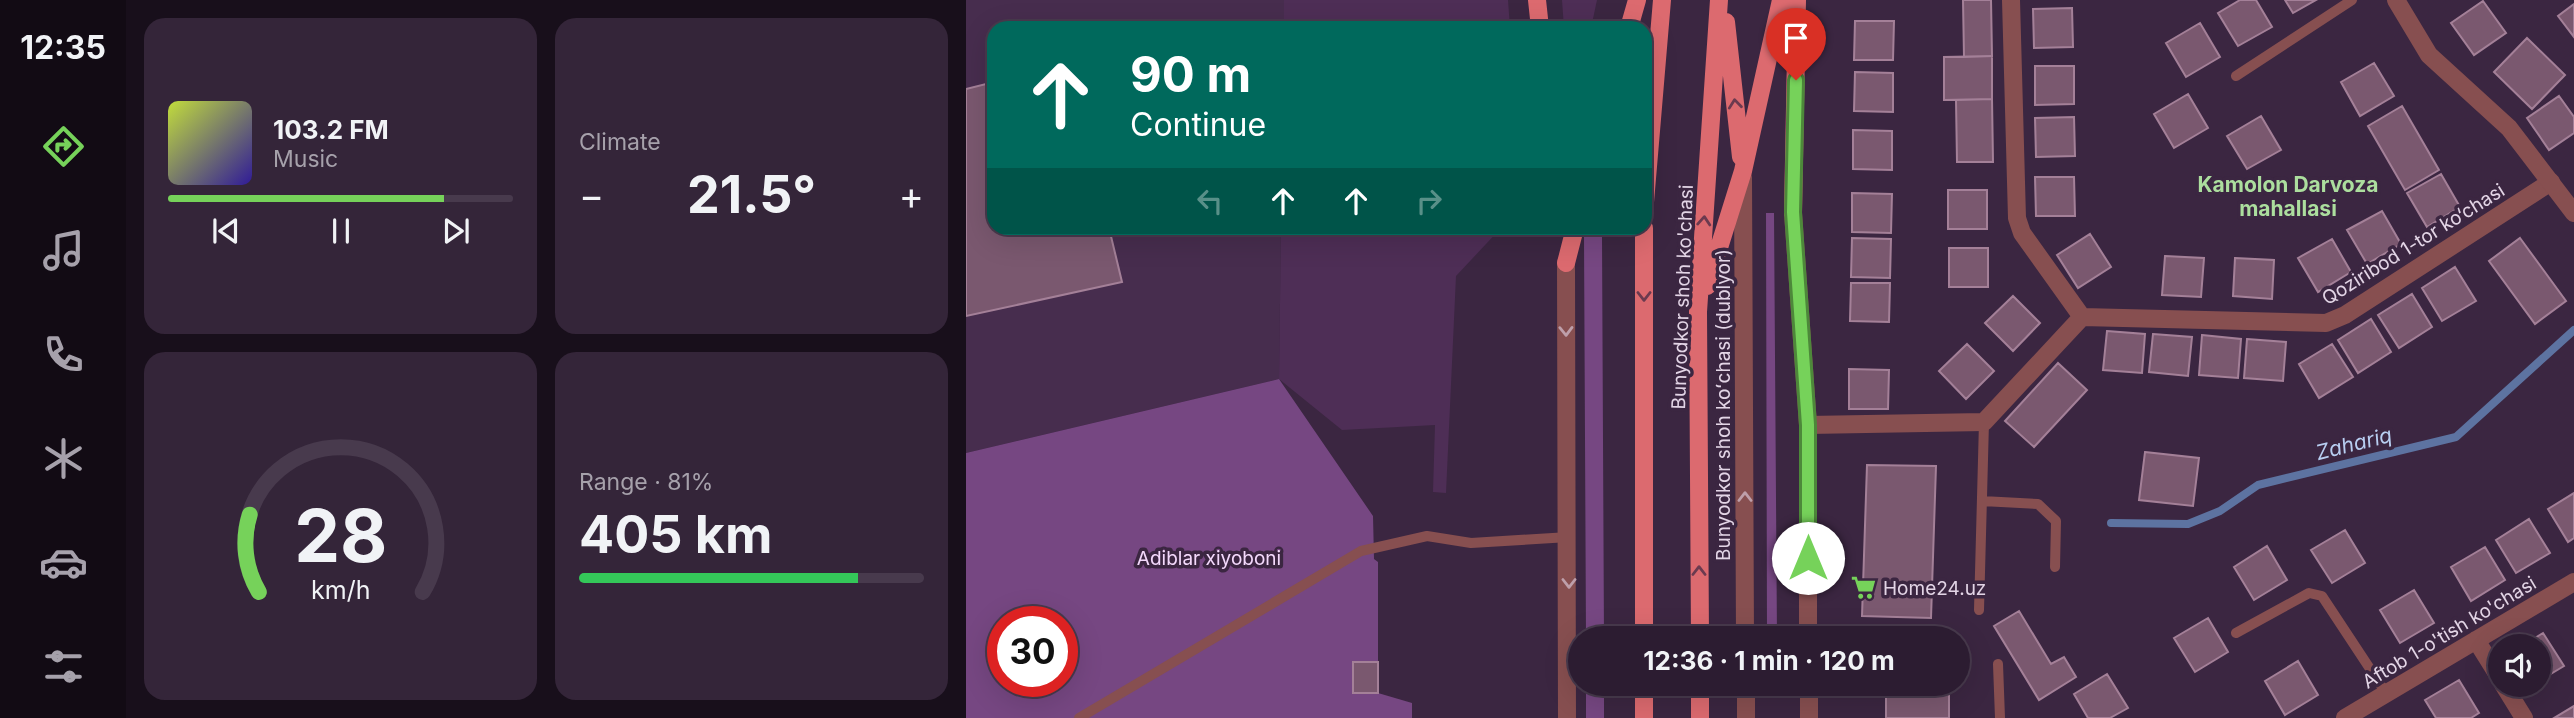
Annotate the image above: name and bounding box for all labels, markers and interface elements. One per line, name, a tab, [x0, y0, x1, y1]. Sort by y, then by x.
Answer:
pin	[1766, 8, 1826, 80]
icon: arrive	[1777, 19, 1815, 57]
text: 12:35	[20, 28, 106, 67]
text: 90 m	[1130, 45, 1251, 104]
icon: ahead	[1015, 49, 1106, 140]
one-way arrow	[1728, 98, 1743, 109]
text: Continue	[1130, 105, 1266, 144]
text: 103.2 FM	[273, 114, 389, 145]
icon: directions	[39, 122, 88, 171]
text: Climate	[579, 128, 661, 156]
text: Music	[273, 145, 338, 173]
text: 21.5°	[687, 163, 816, 226]
text: −	[579, 172, 604, 218]
text: +	[899, 172, 924, 218]
district label: Kamolon Darvoza mahallasi	[2197, 172, 2379, 221]
street label: Qoziribod 1-tor ko‘chasi	[2318, 179, 2509, 310]
icon: left	[1191, 182, 1229, 220]
icon: ahead	[1264, 182, 1302, 220]
icon: ahead	[1337, 182, 1375, 220]
icon: right	[1410, 182, 1448, 220]
street label: Bunyodkor shoh ko'chasi	[1667, 184, 1698, 410]
icon: previous	[207, 212, 245, 250]
icon: pause	[322, 212, 360, 250]
icon: next	[437, 212, 475, 250]
one-way arrow	[1697, 215, 1712, 226]
icon: music	[39, 226, 88, 275]
street label: Bunyodkor shoh koʻchasi (dublyor)	[1712, 249, 1735, 561]
one-way arrow	[1636, 291, 1652, 301]
one-way arrow	[1559, 326, 1574, 337]
icon: phone	[39, 330, 88, 379]
water label: Zahariq	[2313, 422, 2395, 465]
icon: climate	[39, 434, 88, 483]
text: Range · 81%	[579, 468, 713, 496]
text: 28	[294, 491, 387, 580]
one-way arrow	[1737, 491, 1752, 502]
text: 405 km	[579, 503, 772, 566]
position arrow	[1771, 521, 1845, 595]
icon: car	[39, 538, 88, 587]
park label: Adiblar xiyoboni	[1137, 547, 1281, 570]
one-way arrow	[1691, 565, 1707, 575]
street label: Aftob 1-o'tish ko'chasi	[2358, 571, 2540, 693]
supermarket icon: Home24.uz	[1849, 574, 1877, 602]
text: km/h	[311, 575, 370, 605]
place label: Home24.uz	[1883, 577, 1986, 600]
one-way arrow	[1561, 578, 1576, 589]
speed limit sign: 30	[987, 606, 1078, 697]
map controls	[2488, 634, 2551, 697]
button: sound	[2488, 634, 2551, 697]
icon: filters	[39, 642, 88, 691]
text: 12:36 · 1 min · 120 m	[1643, 645, 1895, 676]

